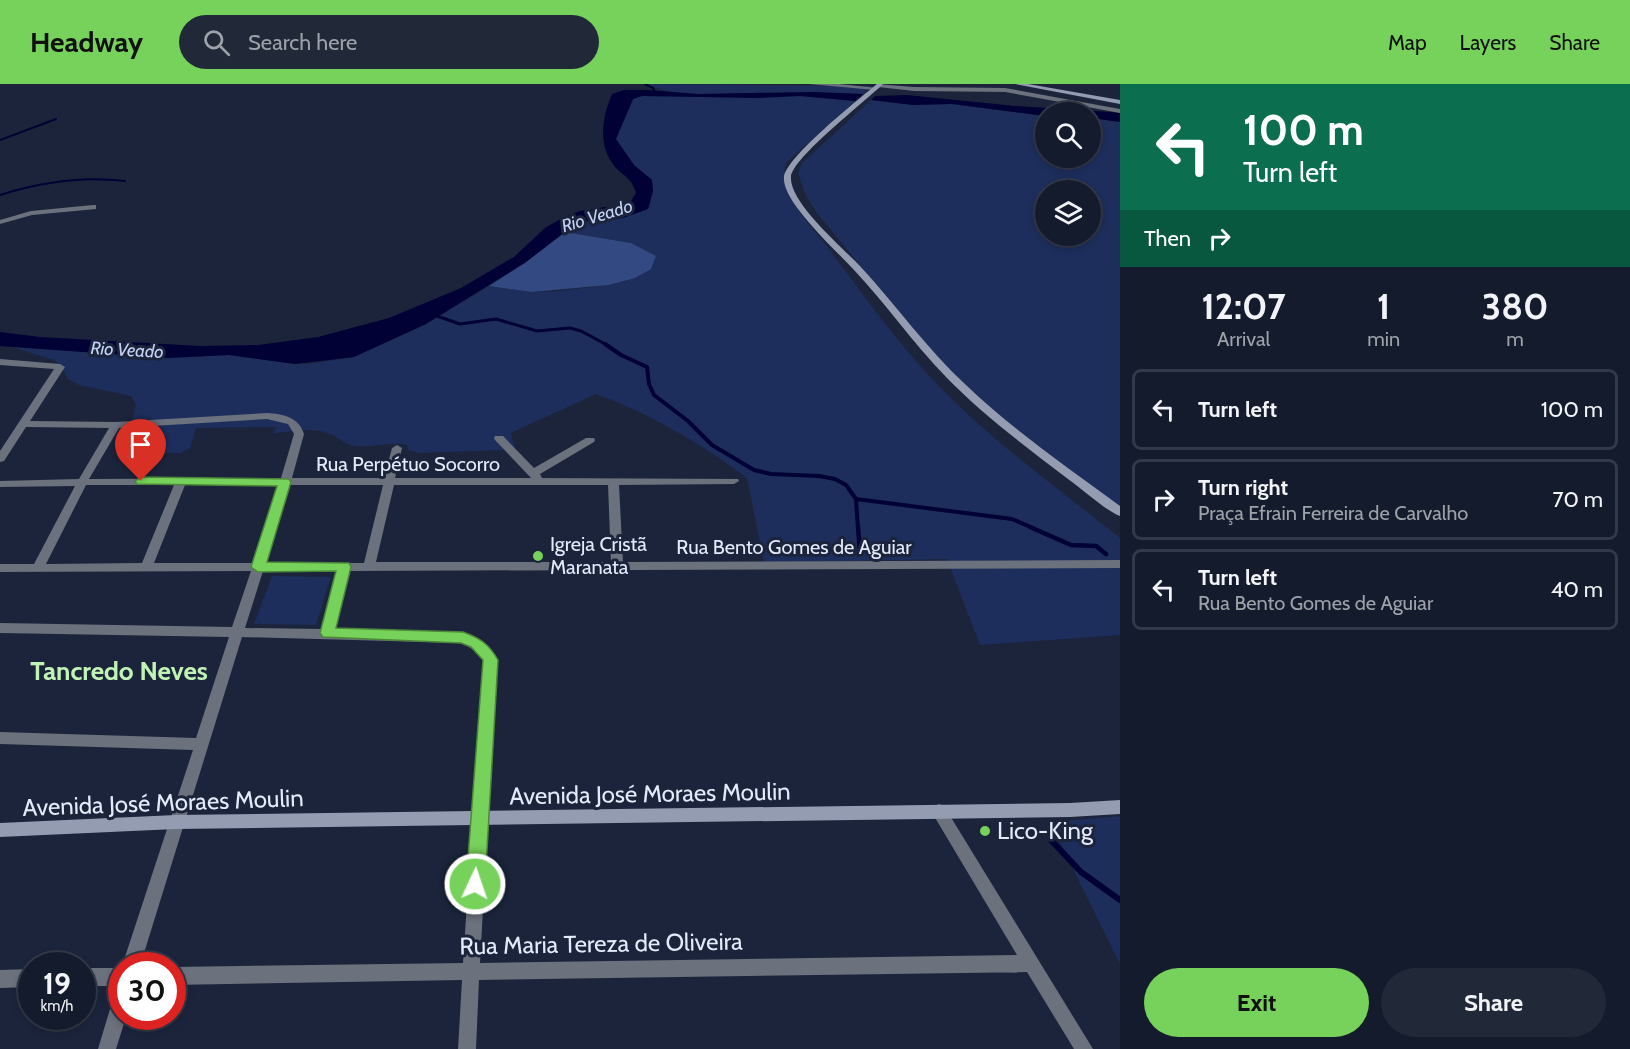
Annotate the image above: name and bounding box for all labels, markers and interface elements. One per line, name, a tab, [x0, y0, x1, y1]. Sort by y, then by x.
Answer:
search box	[179, 15, 599, 69]
text: Headway	[30, 25, 143, 59]
icon: search	[200, 26, 233, 59]
text: Search here	[248, 29, 357, 56]
text: Map	[1388, 30, 1427, 55]
text: Layers	[1460, 30, 1516, 55]
text: Share	[1549, 30, 1600, 55]
map controls	[1035, 102, 1101, 246]
button: search	[1035, 102, 1101, 168]
text: 100 m	[1243, 104, 1364, 156]
icon: left	[1144, 108, 1222, 186]
text: Turn left	[1243, 156, 1337, 189]
button: layers	[1035, 180, 1101, 246]
water label: Rio Veado	[559, 195, 635, 237]
icon: right	[1203, 222, 1236, 255]
text: Then	[1144, 225, 1191, 252]
text: 12:07	[1202, 284, 1286, 328]
text: 1	[1377, 284, 1390, 328]
text: 380	[1482, 284, 1548, 328]
text: Arrival	[1217, 327, 1270, 351]
text: min	[1367, 327, 1400, 351]
text: m	[1506, 327, 1524, 351]
water label: Rio Veado	[90, 337, 164, 363]
icon: left	[1147, 393, 1180, 426]
text: Turn left	[1198, 396, 1277, 423]
text: 100 m	[1541, 396, 1603, 423]
pin	[115, 419, 166, 481]
icon: arrive	[124, 428, 157, 461]
street label: Rua Perpétuo Socorro	[316, 452, 500, 476]
text: Turn right	[1198, 474, 1288, 501]
icon: right	[1147, 483, 1180, 516]
text: 70 m	[1553, 486, 1603, 513]
text: Praça Efrain Ferreira de Carvalho	[1198, 501, 1468, 525]
place label: Igreja Cristã Maranata	[550, 532, 647, 579]
street label: Rua Bento Gomes de Aguiar	[676, 535, 912, 559]
marker: Igreja Cristã Maranata	[531, 549, 545, 563]
text: Turn left	[1198, 564, 1277, 591]
icon: left	[1147, 573, 1180, 606]
text: 40 m	[1551, 576, 1603, 603]
text: Rua Bento Gomes de Aguiar	[1198, 591, 1433, 615]
district label: Tancredo Neves	[30, 655, 208, 687]
street label: Avenida José Moraes Moulin	[509, 777, 791, 810]
street label: Avenida José Moraes Moulin	[22, 783, 304, 822]
place label: Lico-King	[997, 816, 1094, 845]
marker: Lico-King	[978, 824, 992, 838]
position arrow	[443, 852, 507, 916]
street label: Rua Maria Tereza de Oliveira	[459, 927, 743, 960]
speed limit sign: 30	[108, 952, 186, 1030]
text: 19	[43, 965, 71, 1002]
button: Exit	[1144, 968, 1369, 1037]
button: Share	[1381, 968, 1606, 1037]
text: km/h	[41, 997, 73, 1015]

